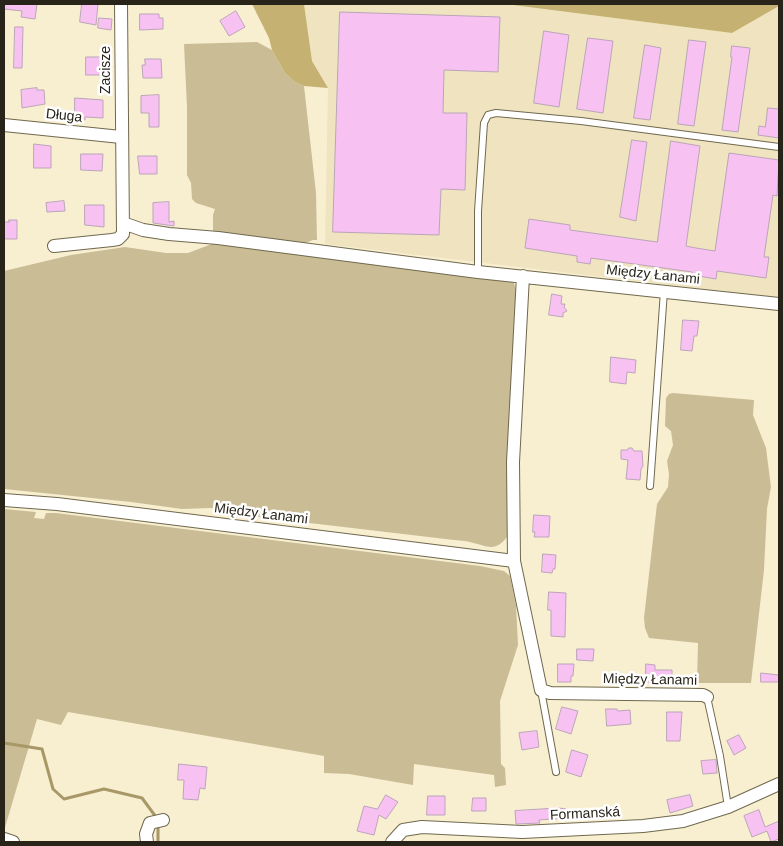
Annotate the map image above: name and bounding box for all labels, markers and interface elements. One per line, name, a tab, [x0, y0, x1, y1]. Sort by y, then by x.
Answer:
street label: Zacisze	[98, 46, 114, 94]
street label: Długa	[45, 106, 83, 126]
street label: Między Łanami	[605, 262, 701, 288]
street label: Między Łanami	[213, 500, 309, 528]
street label: Między Łanami	[603, 671, 697, 689]
street label: Formanská	[550, 804, 620, 824]

